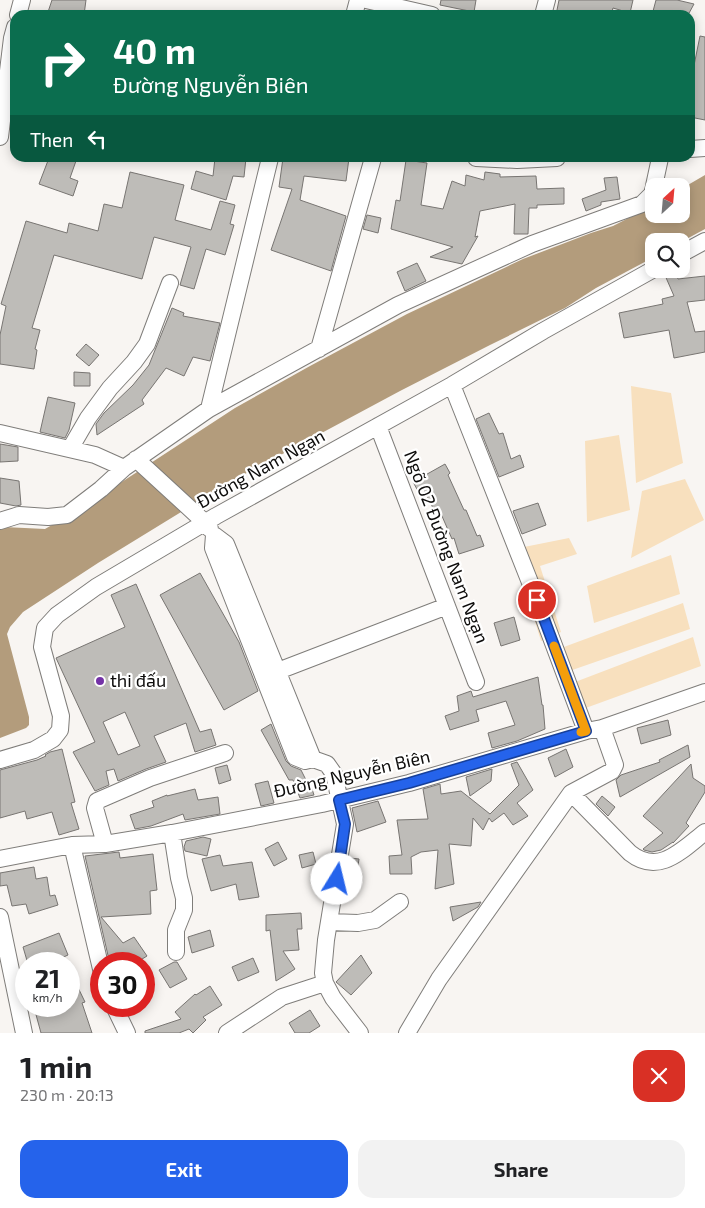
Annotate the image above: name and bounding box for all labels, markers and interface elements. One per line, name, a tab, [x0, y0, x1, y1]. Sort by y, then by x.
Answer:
text: 40 m	[113, 29, 196, 71]
icon: right	[30, 30, 95, 95]
text: Đường Nguyễn Biên	[113, 71, 309, 97]
icon: left	[83, 125, 111, 153]
text: Then	[30, 128, 73, 151]
north arrow	[645, 178, 690, 222]
map controls	[645, 178, 690, 278]
button: search	[645, 233, 690, 278]
street label: Đường Nam Ngạn	[193, 424, 328, 512]
street label: Ngõ 02 Đường Nam Ngạn	[400, 447, 494, 646]
pin	[516, 579, 558, 621]
icon: arrive	[523, 586, 551, 614]
place label: thi đấu	[110, 669, 166, 691]
marker: thi đấu	[94, 675, 106, 687]
street label: Đường Nguyễn Biên	[271, 744, 432, 802]
position arrow	[310, 852, 362, 904]
speed limit sign: 30	[90, 952, 155, 1017]
text: 21	[35, 963, 60, 993]
text: km/h	[33, 990, 62, 1004]
text: 1 min	[20, 1048, 92, 1084]
button: close	[633, 1050, 685, 1102]
text: 230 m · 20:13	[20, 1085, 114, 1104]
button: Exit	[20, 1140, 348, 1198]
button: Share	[358, 1140, 685, 1198]

